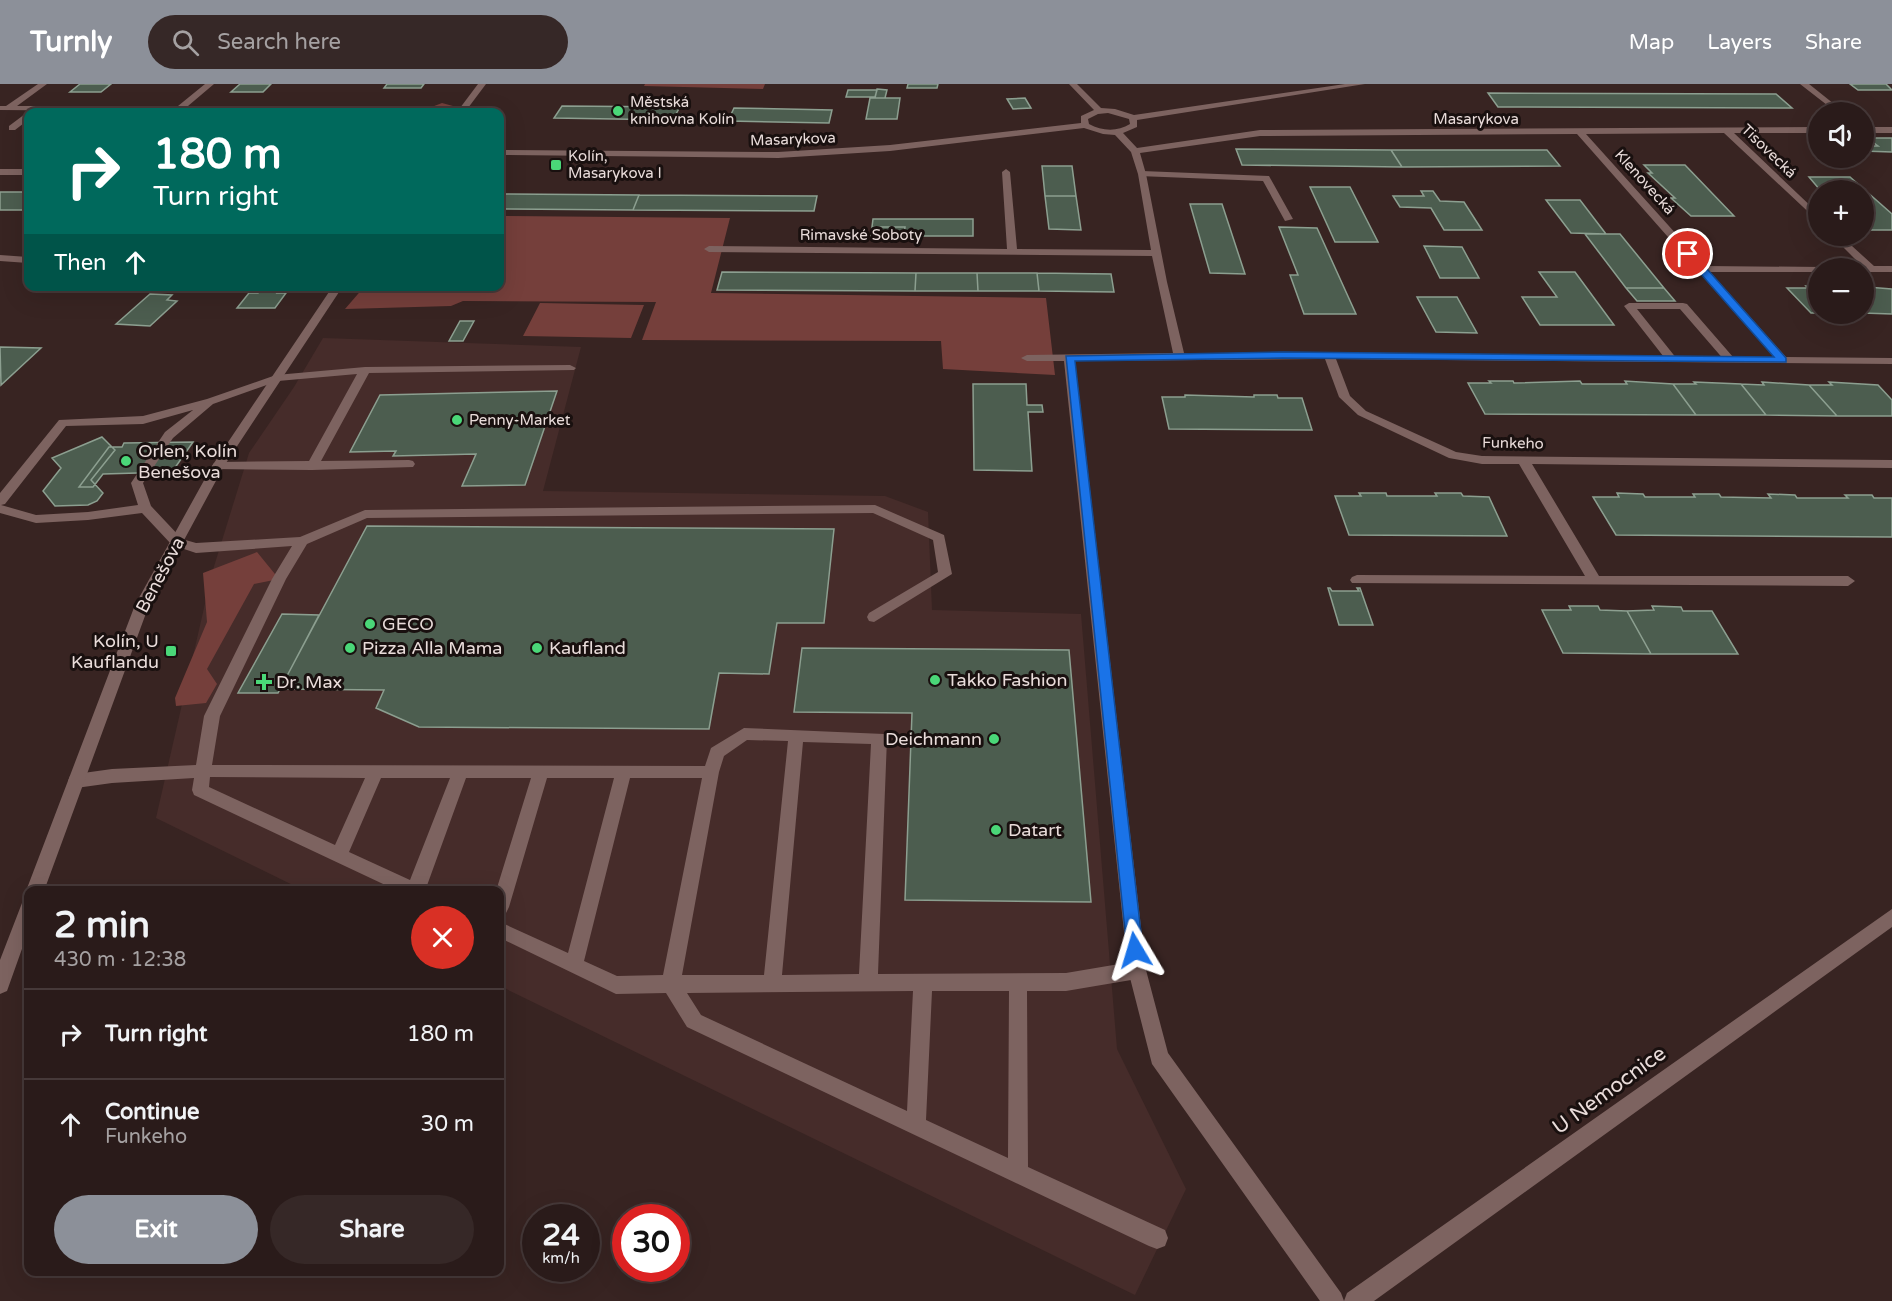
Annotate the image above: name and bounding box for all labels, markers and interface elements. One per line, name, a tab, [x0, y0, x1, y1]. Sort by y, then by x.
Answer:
search box	[148, 15, 568, 69]
text: Turnly	[30, 25, 112, 59]
icon: search	[169, 26, 202, 59]
text: Search here	[217, 29, 341, 55]
text: Map	[1629, 30, 1674, 55]
text: Layers	[1707, 30, 1772, 55]
text: Share	[1805, 30, 1862, 55]
place label: Městská knihovna Kolín	[630, 93, 734, 128]
map controls	[1808, 102, 1874, 324]
button: sound	[1808, 102, 1874, 168]
marker: Městská knihovna Kolín	[611, 104, 625, 118]
street label: Masarykova	[1433, 110, 1519, 128]
street label: Tisovecká	[1738, 120, 1800, 182]
text: 180 m	[153, 129, 282, 180]
street label: Masarykova	[750, 129, 836, 149]
icon: right	[54, 132, 132, 210]
street label: Klenovecká	[1611, 146, 1679, 218]
place label: Kolín, Masarykova I	[568, 147, 662, 182]
marker: Kolín, Masarykova I	[549, 158, 563, 172]
text: Turn right	[153, 180, 279, 213]
button: +	[1808, 180, 1874, 246]
street label: Rimavské Soboty	[800, 226, 922, 244]
pin	[1662, 228, 1713, 279]
icon: arrive	[1671, 237, 1704, 270]
icon: ahead	[119, 246, 152, 279]
text: Then	[54, 250, 107, 276]
button: −	[1808, 258, 1874, 324]
place label: Penny-Market	[469, 411, 571, 429]
marker: Penny-Market	[450, 413, 464, 427]
street label: Funkeho	[1482, 433, 1544, 453]
place label: Orlen, Kolín Benešova	[138, 440, 237, 483]
marker: Orlen, Kolín Benešova	[119, 454, 133, 468]
street label: Benešova	[131, 533, 189, 617]
place label: GECO	[382, 613, 434, 635]
marker: GECO	[363, 617, 377, 631]
place label: Kolín, U Kauflandu	[71, 630, 159, 673]
place label: Pizza Alla Mama	[362, 637, 502, 659]
place label: Kaufland	[549, 637, 626, 659]
marker: Pizza Alla Mama	[343, 641, 357, 655]
marker: Kaufland	[530, 641, 544, 655]
marker: Kolín, U Kauflandu	[164, 644, 178, 658]
place label: Takko Fashion	[947, 669, 1067, 691]
place label: Dr. Max	[276, 671, 342, 693]
marker: Takko Fashion	[928, 673, 942, 687]
marker: Dr. Max	[257, 675, 271, 689]
place label: Deichmann	[885, 728, 982, 750]
marker: Deichmann	[987, 732, 1001, 746]
place label: Datart	[1008, 819, 1062, 841]
marker: Datart	[989, 823, 1003, 837]
text: 2 min	[54, 904, 150, 947]
button: close	[411, 906, 474, 969]
position arrow	[1103, 918, 1167, 982]
text: 430 m · 12:38	[54, 948, 186, 972]
icon: right	[54, 1018, 87, 1051]
text: Turn right	[105, 1021, 207, 1047]
text: 180 m	[407, 1021, 474, 1047]
street label: U Nemocnice	[1548, 1041, 1671, 1140]
text: Continue	[105, 1099, 200, 1125]
icon: ahead	[54, 1108, 87, 1141]
text: 30 m	[420, 1111, 474, 1137]
text: Funkeho	[105, 1125, 187, 1149]
button: Exit	[54, 1195, 258, 1264]
button: Share	[270, 1195, 474, 1264]
speed limit sign: 30	[612, 1204, 690, 1282]
text: 24	[542, 1217, 580, 1254]
text: km/h	[542, 1249, 580, 1267]

